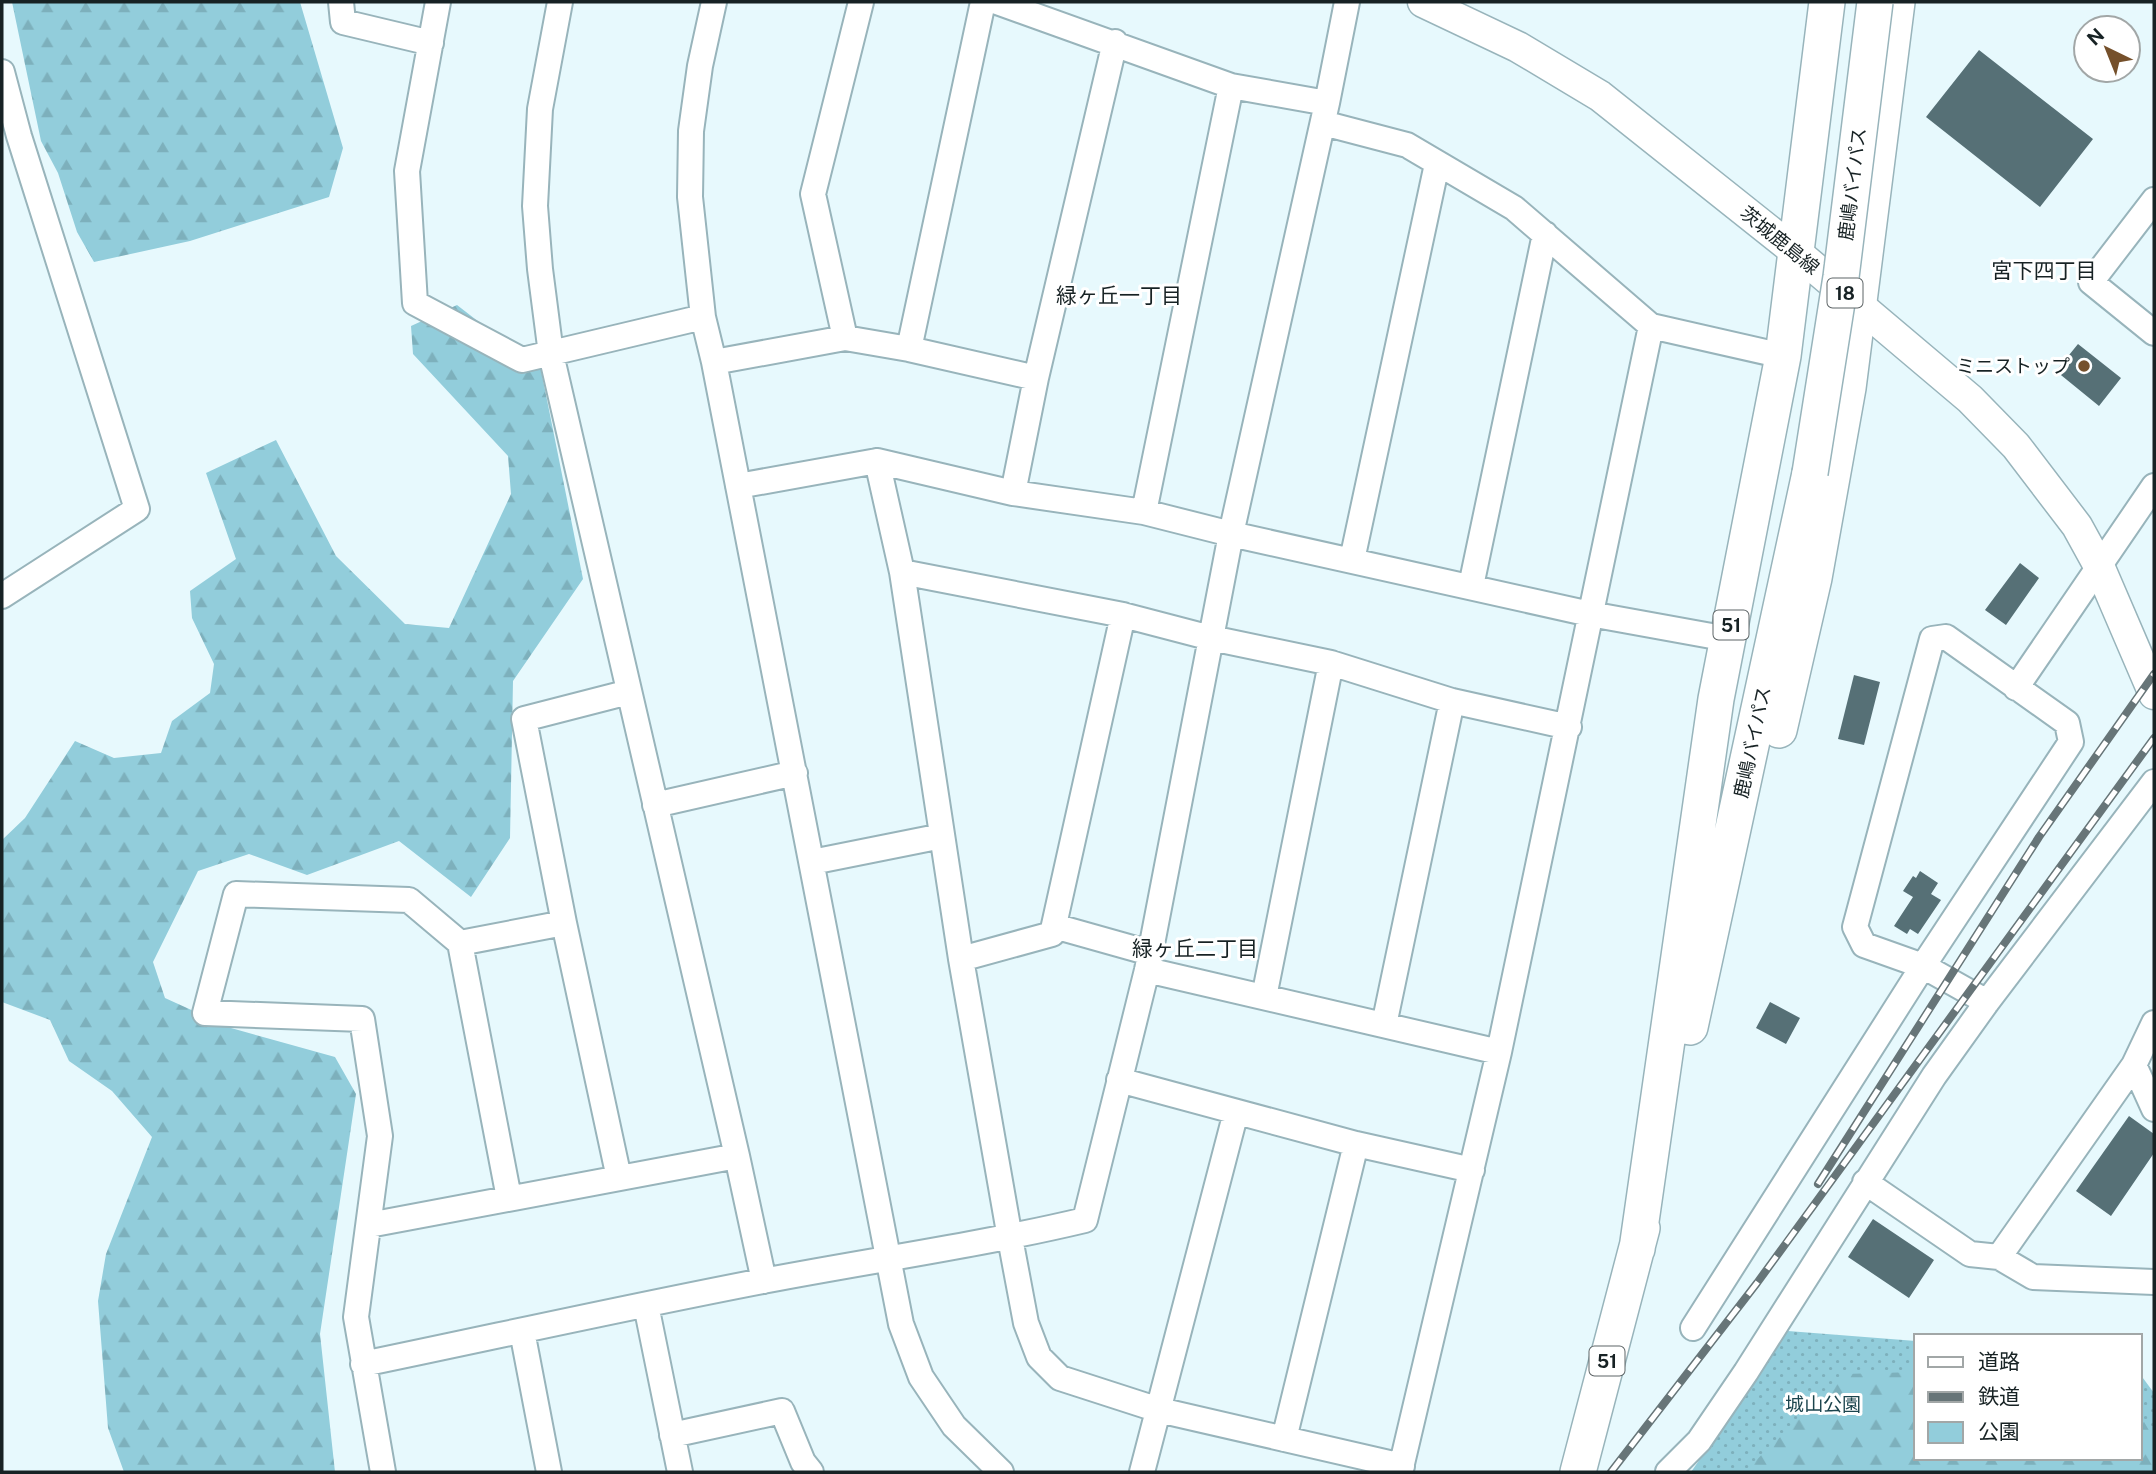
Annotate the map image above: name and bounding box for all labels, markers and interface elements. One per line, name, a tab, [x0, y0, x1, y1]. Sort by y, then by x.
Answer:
north arrow	[2072, 14, 2142, 84]
text: N	[2082, 23, 2108, 50]
street label: 鹿嶋バイパス	[1834, 126, 1870, 242]
street label: 茨城鹿島線	[1736, 202, 1824, 278]
district label: 宮下四丁目	[1992, 258, 2097, 283]
road number: 18	[1828, 278, 1862, 307]
district label: 緑ヶ丘一丁目	[1056, 283, 1182, 308]
place label: ミニストップ	[1956, 355, 2070, 377]
marker: ミニストップ	[2076, 358, 2092, 374]
road number: 51	[1714, 610, 1748, 640]
street label: 鹿嶋バイパス	[1729, 684, 1775, 800]
district label: 緑ヶ丘二丁目	[1132, 936, 1258, 961]
legend	[1914, 1334, 2142, 1460]
road number: 51	[1590, 1346, 1624, 1376]
text: 道路	[1978, 1349, 2020, 1374]
text: 鉄道	[1978, 1384, 2020, 1409]
park label: 城山公園	[1785, 1393, 1861, 1415]
text: 公園	[1978, 1419, 2020, 1444]

